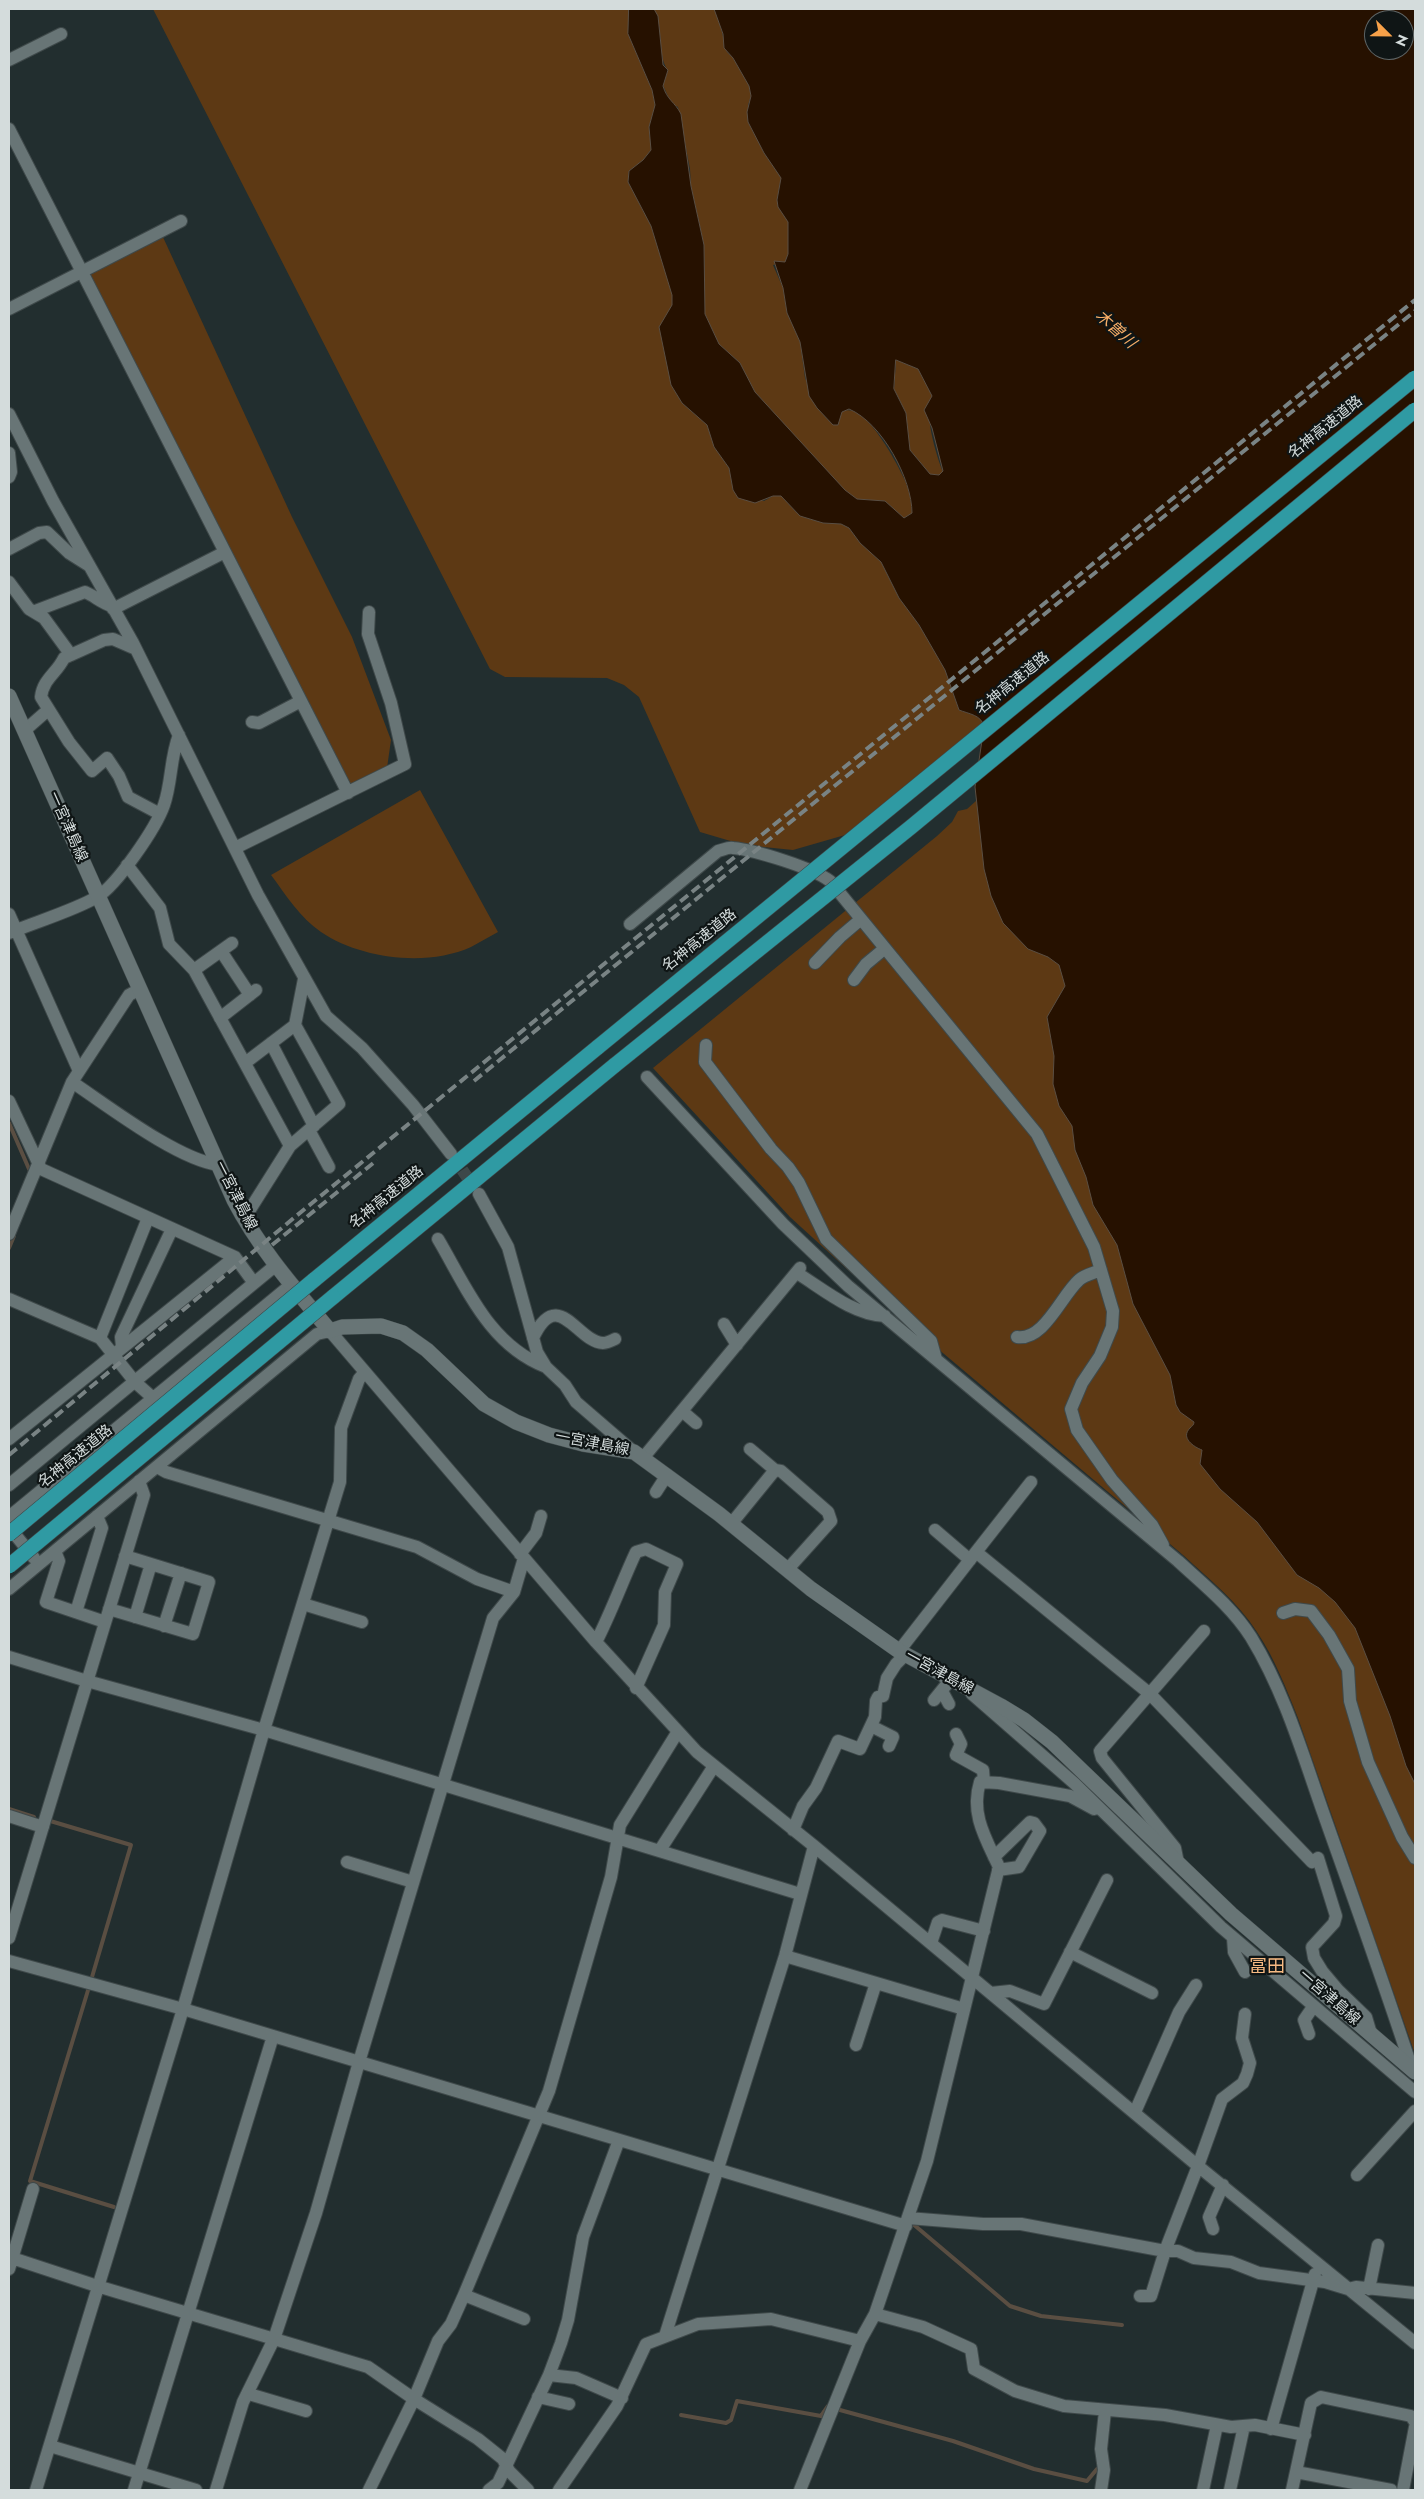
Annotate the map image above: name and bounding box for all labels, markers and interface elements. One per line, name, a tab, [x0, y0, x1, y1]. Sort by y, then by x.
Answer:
north arrow	[1364, 10, 1414, 60]
text: N	[1391, 31, 1413, 49]
water label: 木曽川	[1091, 307, 1139, 353]
street label: 名神高速道路	[1285, 393, 1367, 463]
street label: 名神高速道路	[972, 649, 1054, 719]
street label: 一宮津島線	[44, 789, 90, 865]
street label: 名神高速道路	[659, 906, 741, 976]
street label: 一宮津島線	[210, 1159, 260, 1233]
street label: 名神高速道路	[346, 1163, 428, 1233]
street label: 名神高速道路	[35, 1422, 117, 1492]
street label: 一宮津島線	[553, 1428, 631, 1460]
street label: 一宮津島線	[902, 1647, 976, 1699]
district label: 冨田	[1249, 1957, 1285, 1979]
street label: 一宮津島線	[1295, 1967, 1363, 2029]

